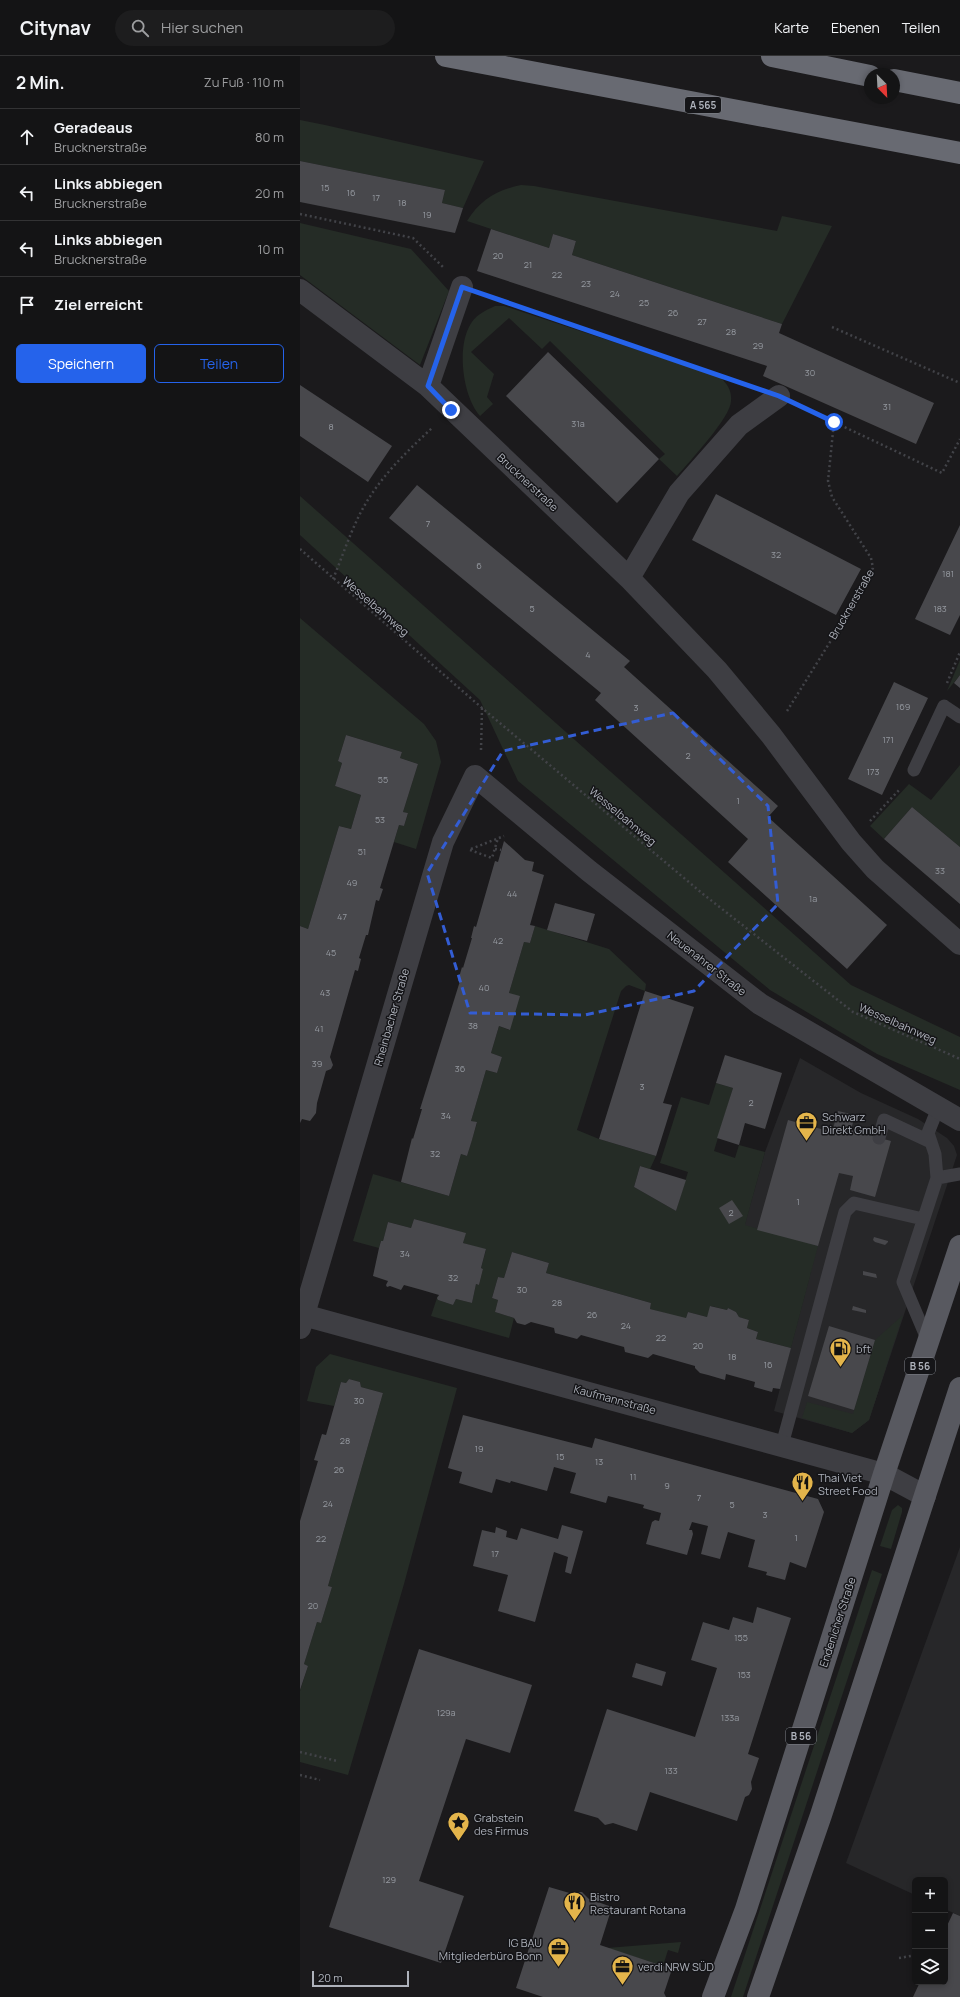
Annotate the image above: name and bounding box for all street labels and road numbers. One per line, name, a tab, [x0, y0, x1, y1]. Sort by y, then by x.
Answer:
road number: A 565	[685, 97, 721, 113]
street label: Brucknerstraße	[494, 450, 562, 515]
street label: Brucknerstraße	[825, 566, 877, 642]
street label: Wesselbahnweg	[340, 573, 412, 639]
street label: Wesselbahnweg	[586, 783, 660, 849]
street label: Neuenahrer Straße	[664, 927, 750, 999]
street label: Rheinbacher Straße	[370, 966, 412, 1068]
street label: Wesselbahnweg	[857, 999, 939, 1047]
road number: B 56	[905, 1358, 935, 1374]
street label: Kaufmannstraße	[572, 1381, 658, 1417]
street label: Endenicher Straße	[815, 1574, 859, 1669]
road number: B 56	[786, 1728, 816, 1744]

